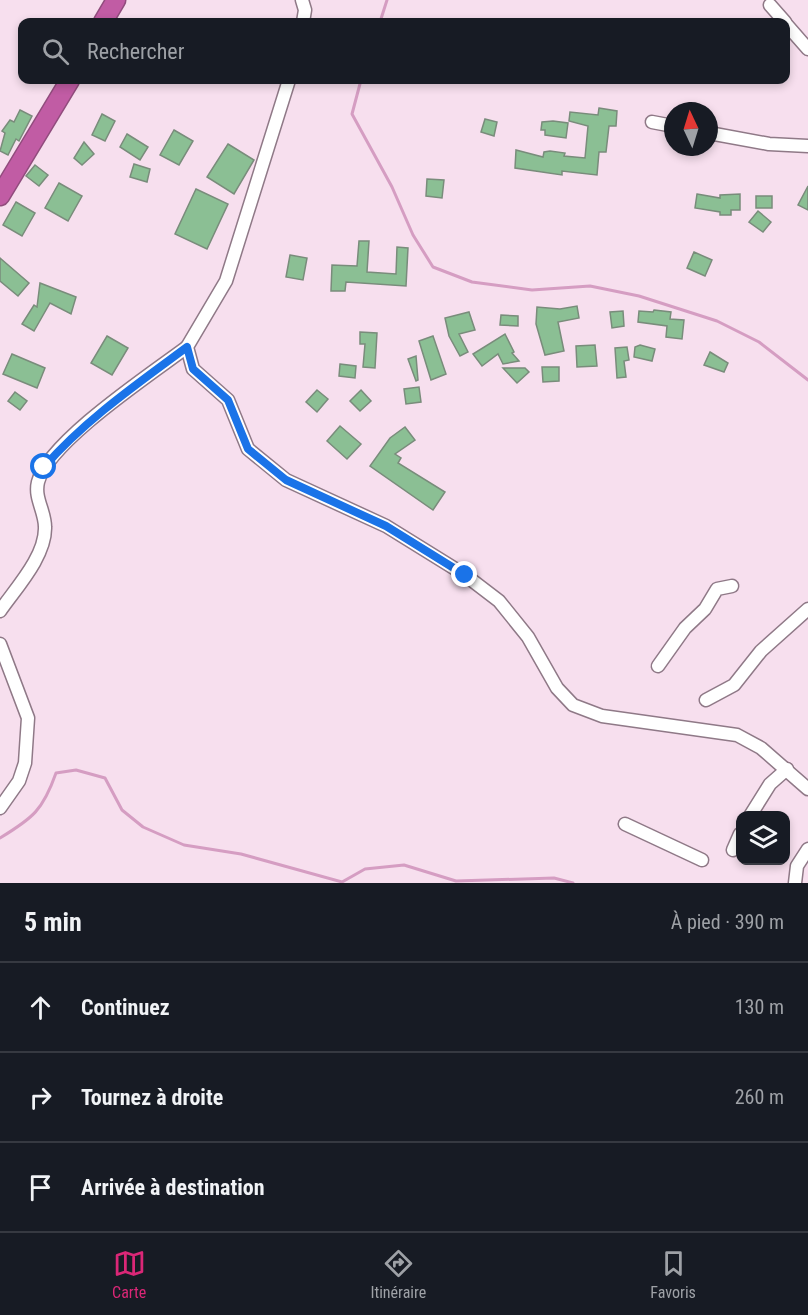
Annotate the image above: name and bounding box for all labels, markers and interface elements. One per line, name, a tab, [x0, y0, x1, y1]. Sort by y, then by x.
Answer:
search box	[18, 18, 790, 84]
icon: search	[39, 35, 72, 68]
text: Rechercher	[87, 39, 184, 64]
north arrow	[664, 102, 718, 156]
route start	[30, 453, 56, 479]
route end	[451, 561, 477, 587]
map controls	[736, 811, 790, 865]
button: layers	[736, 811, 790, 865]
text: 5 min	[24, 907, 82, 937]
text: À pied · 390 m	[671, 910, 784, 934]
icon: ahead	[24, 991, 57, 1024]
text: Continuez	[81, 995, 170, 1020]
text: 130 m	[735, 995, 784, 1019]
icon: right	[24, 1081, 57, 1114]
text: Tournez à droite	[81, 1085, 223, 1110]
text: 260 m	[735, 1085, 784, 1109]
icon: arrive	[24, 1171, 57, 1204]
text: Arrivée à destination	[81, 1175, 265, 1200]
tab: Carte	[112, 1247, 146, 1302]
tab: Itinéraire	[370, 1247, 426, 1302]
tab: Favoris	[650, 1247, 696, 1302]

